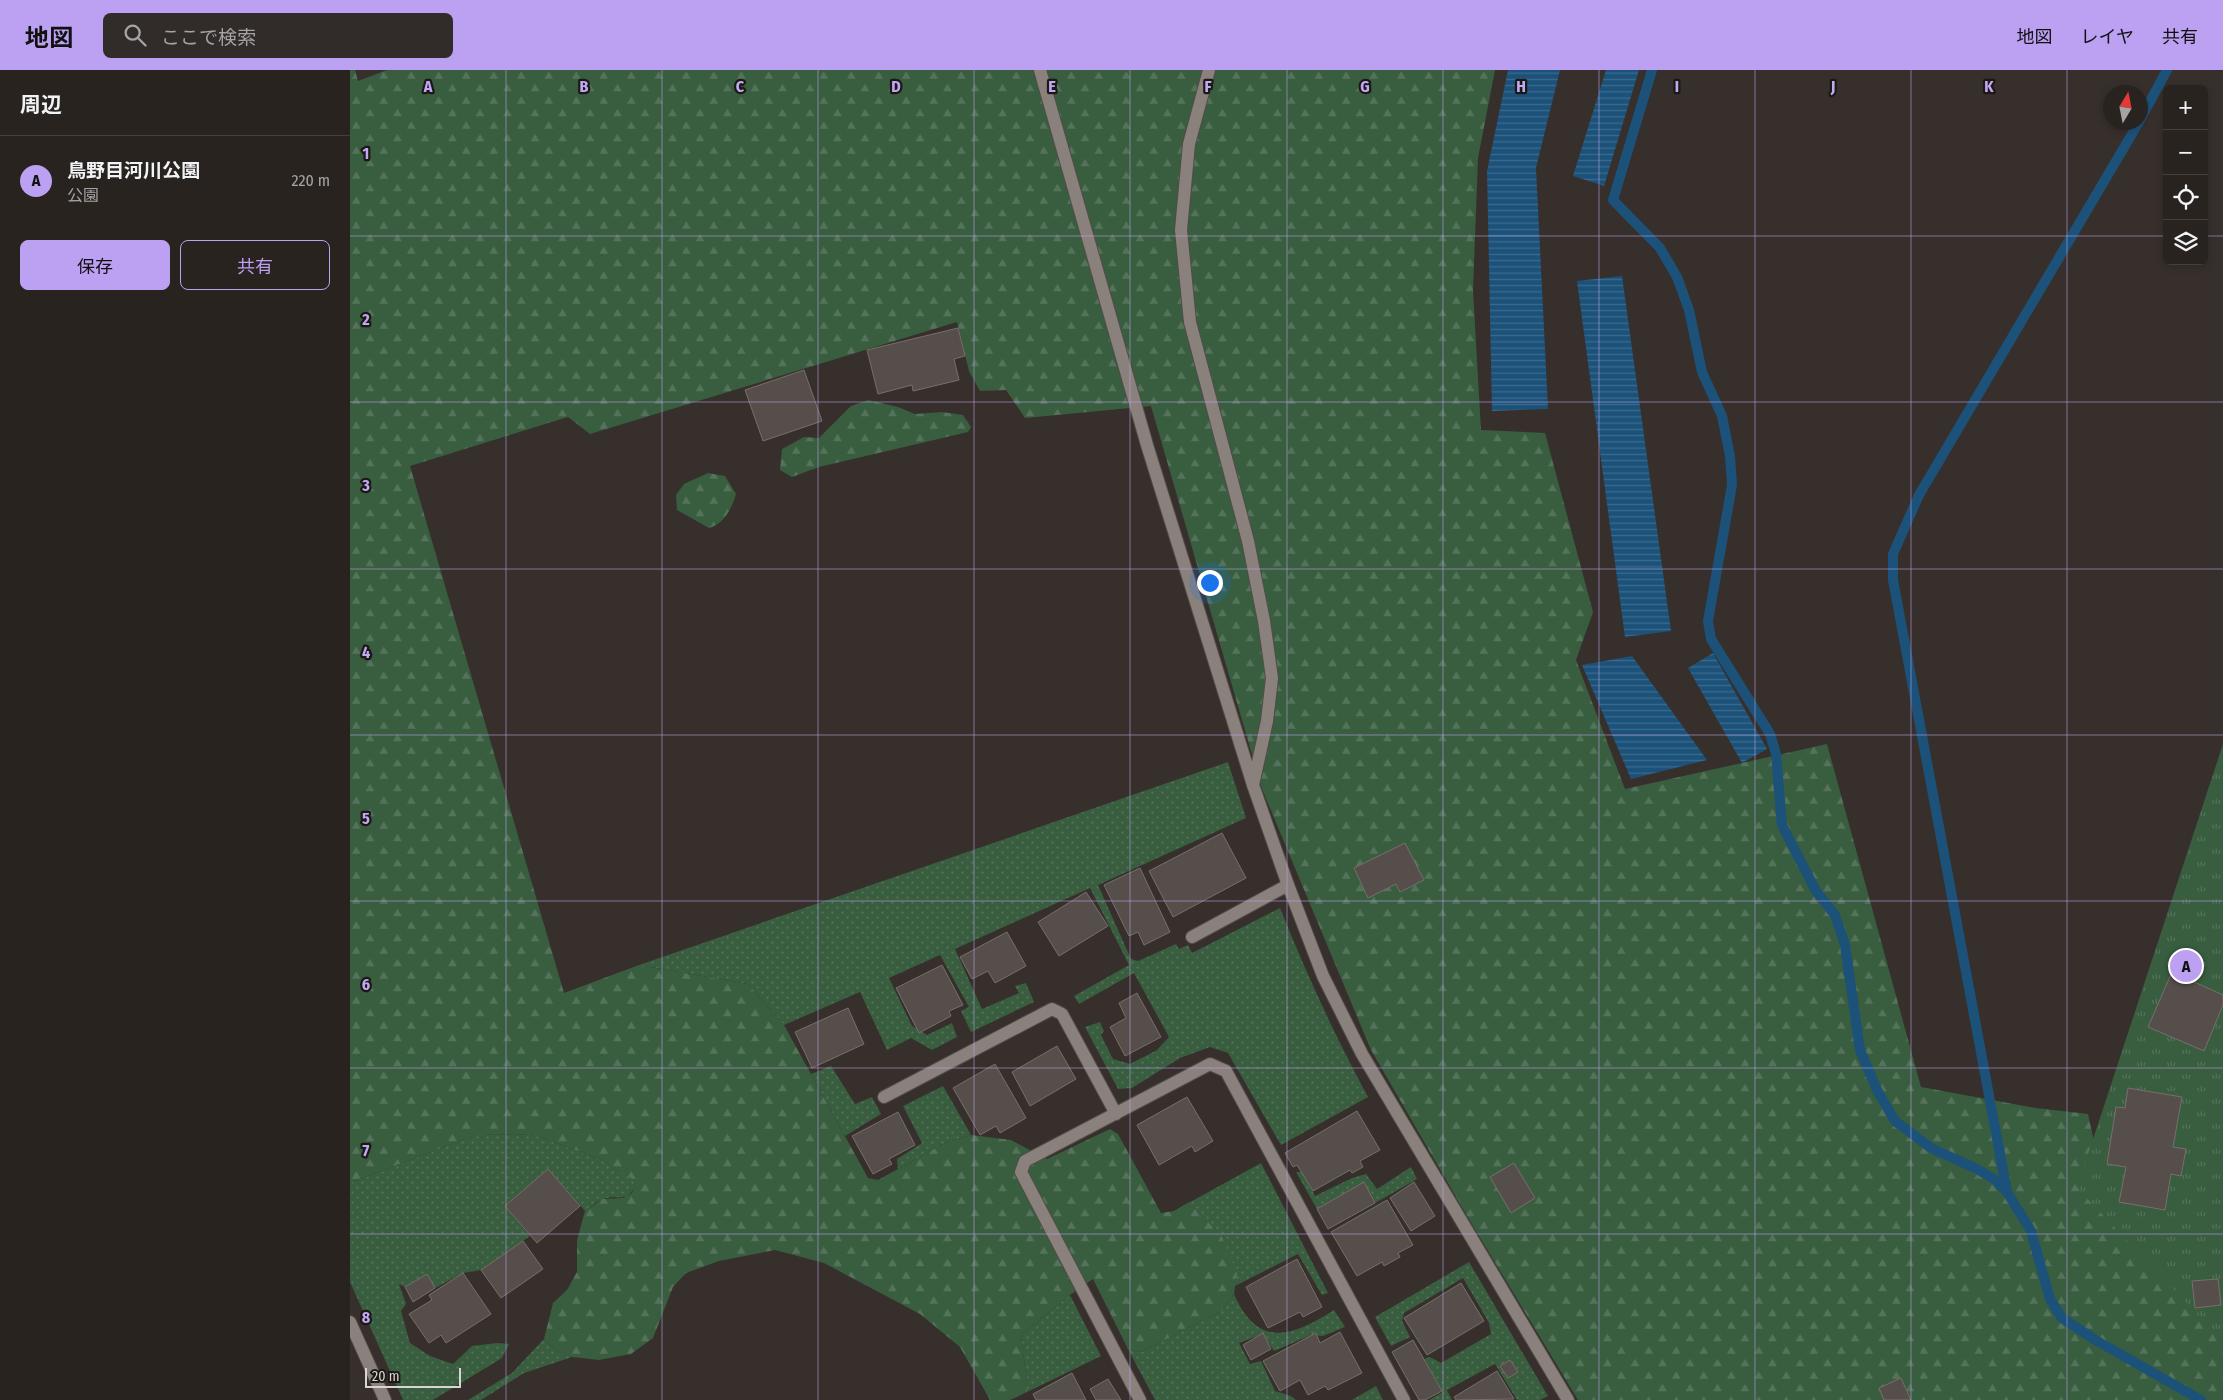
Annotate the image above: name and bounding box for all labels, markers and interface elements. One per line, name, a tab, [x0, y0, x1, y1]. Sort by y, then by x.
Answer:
search box	[103, 13, 453, 58]
icon: search	[121, 21, 149, 49]
text: 地図	[25, 24, 73, 52]
text: ここで検索	[161, 26, 256, 49]
text: 地図	[2017, 26, 2053, 48]
text: レイヤ	[2081, 26, 2134, 48]
text: 共有	[2162, 26, 2198, 48]
text: A	[423, 77, 433, 96]
text: B	[580, 77, 589, 96]
text: C	[736, 77, 745, 96]
text: D	[891, 77, 901, 96]
text: E	[1048, 77, 1056, 96]
text: F	[1204, 77, 1212, 96]
text: G	[1360, 77, 1370, 96]
text: H	[1516, 77, 1526, 96]
text: I	[1675, 77, 1679, 96]
text: J	[1830, 77, 1835, 96]
text: K	[1984, 77, 1994, 96]
north arrow	[2103, 85, 2148, 130]
map controls	[2163, 85, 2208, 265]
button: +	[2163, 85, 2208, 130]
text: 周辺	[20, 92, 62, 118]
button: −	[2163, 130, 2208, 175]
text: 1	[363, 144, 369, 163]
text: 鳥野目河川公園	[67, 159, 200, 182]
text: A	[32, 171, 40, 190]
text: 220 m	[291, 171, 330, 190]
button: locate	[2163, 175, 2208, 220]
text: 公園	[67, 186, 99, 205]
button: layers	[2163, 220, 2208, 265]
button: 保存	[20, 240, 170, 290]
button: 共有	[180, 240, 330, 290]
text: 2	[361, 310, 370, 329]
text: 3	[361, 476, 370, 495]
your location	[1197, 570, 1223, 596]
text: 4	[362, 643, 370, 662]
text: 5	[362, 809, 370, 828]
pin: A	[2170, 947, 2202, 985]
text: 6	[362, 975, 370, 994]
text: 7	[363, 1141, 370, 1160]
text: 8	[362, 1308, 371, 1327]
scale bar	[365, 1365, 461, 1388]
text: 20 m	[372, 1368, 400, 1385]

